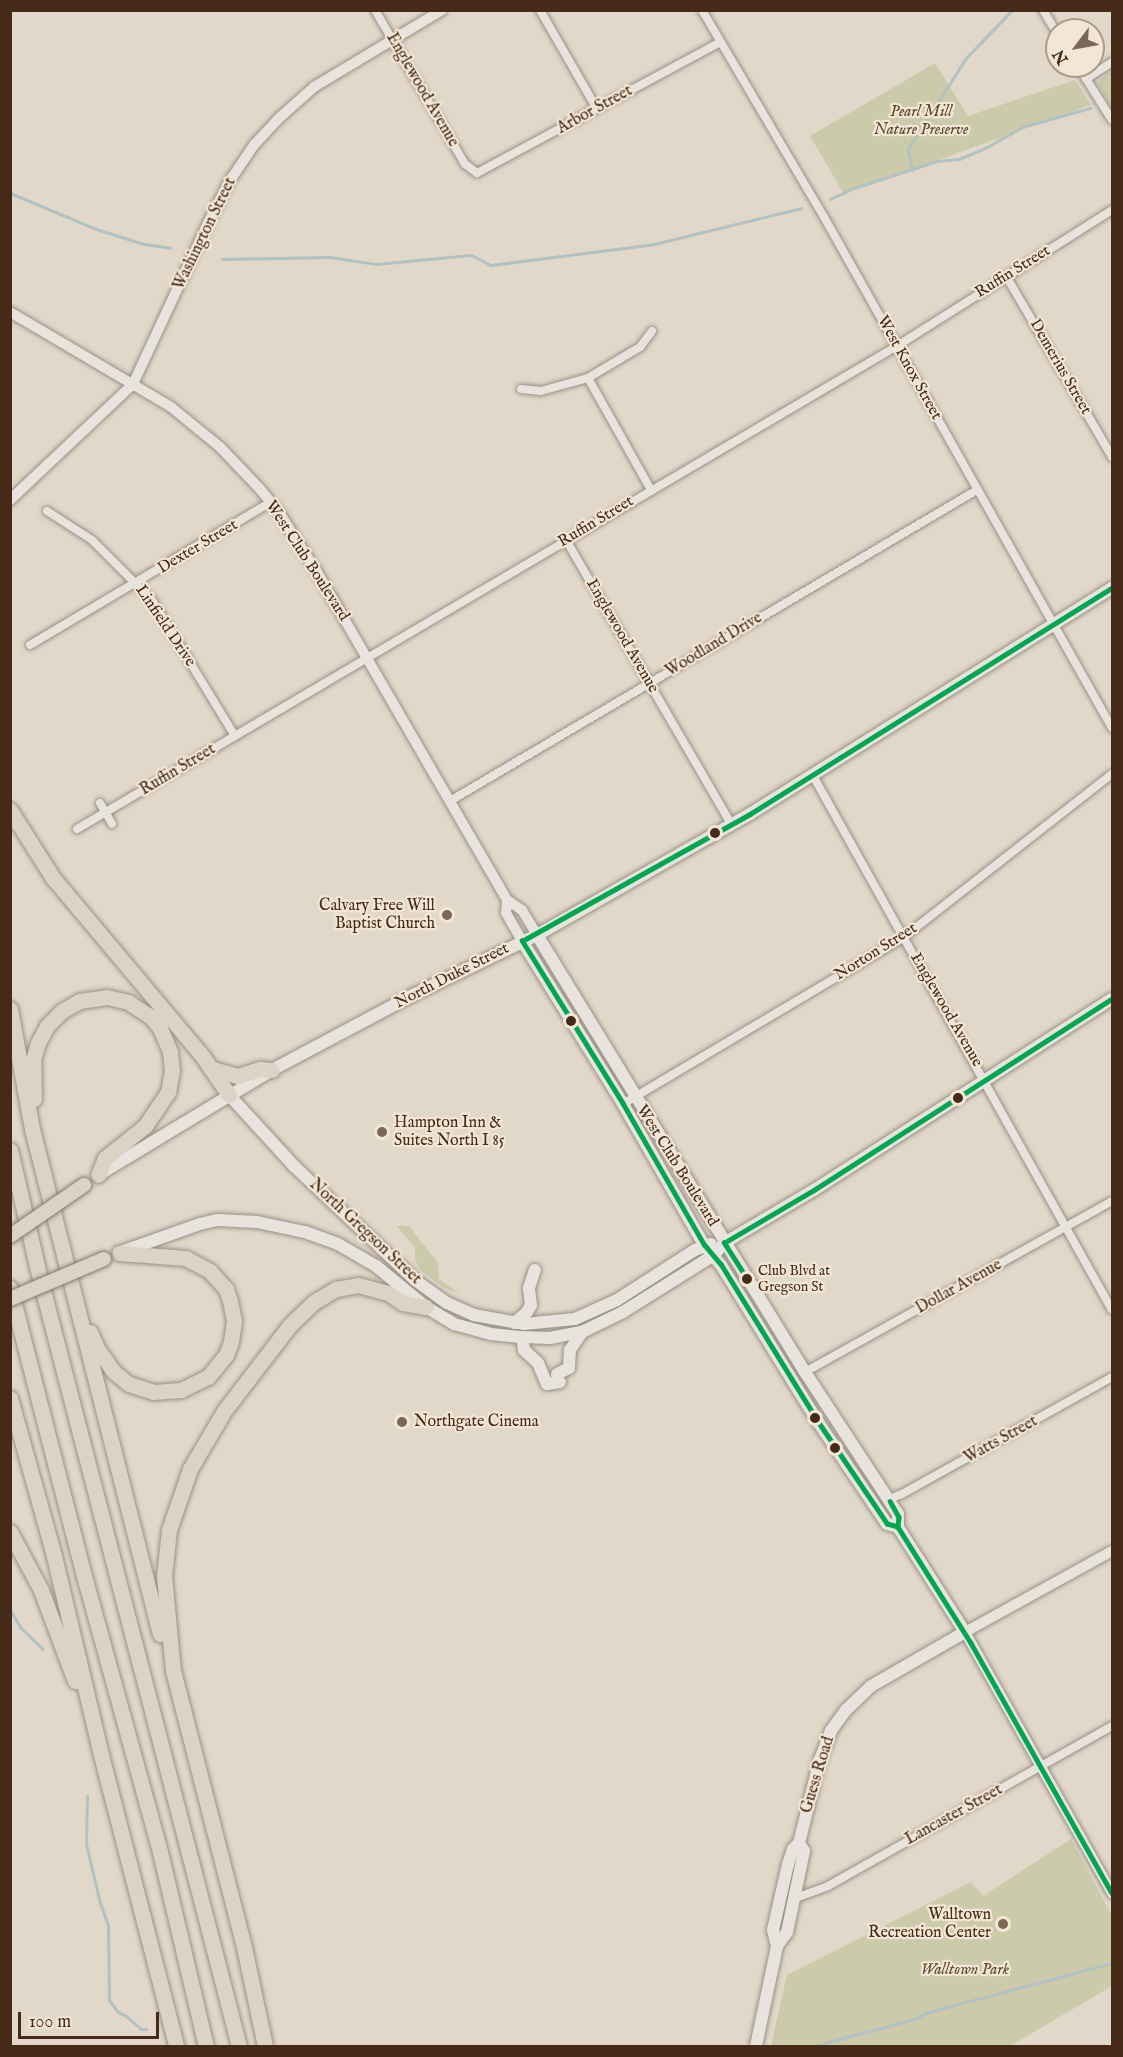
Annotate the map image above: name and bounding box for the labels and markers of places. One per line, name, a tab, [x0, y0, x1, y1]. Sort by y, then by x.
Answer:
unlabelled marker	[709, 827, 721, 839]
place label: Calvary Free Will Baptist Church	[319, 896, 435, 934]
marker: Calvary Free Will Baptist Church	[440, 908, 454, 922]
unlabelled marker	[565, 1015, 577, 1027]
unlabelled marker	[952, 1092, 964, 1104]
place label: Hampton Inn & Suites North I 85	[394, 1113, 504, 1151]
marker: Hampton Inn & Suites North I 85	[375, 1125, 389, 1139]
place label: Club Blvd at Gregson St	[758, 1263, 830, 1296]
marker: Club Blvd at Gregson St	[741, 1273, 753, 1285]
place label: Northgate Cinema	[414, 1412, 539, 1432]
unlabelled marker	[809, 1412, 821, 1424]
marker: Northgate Cinema	[395, 1415, 409, 1429]
unlabelled marker	[829, 1442, 841, 1454]
place label: Walltown Recreation Center	[868, 1905, 991, 1943]
marker: Walltown Recreation Center	[996, 1917, 1010, 1931]

